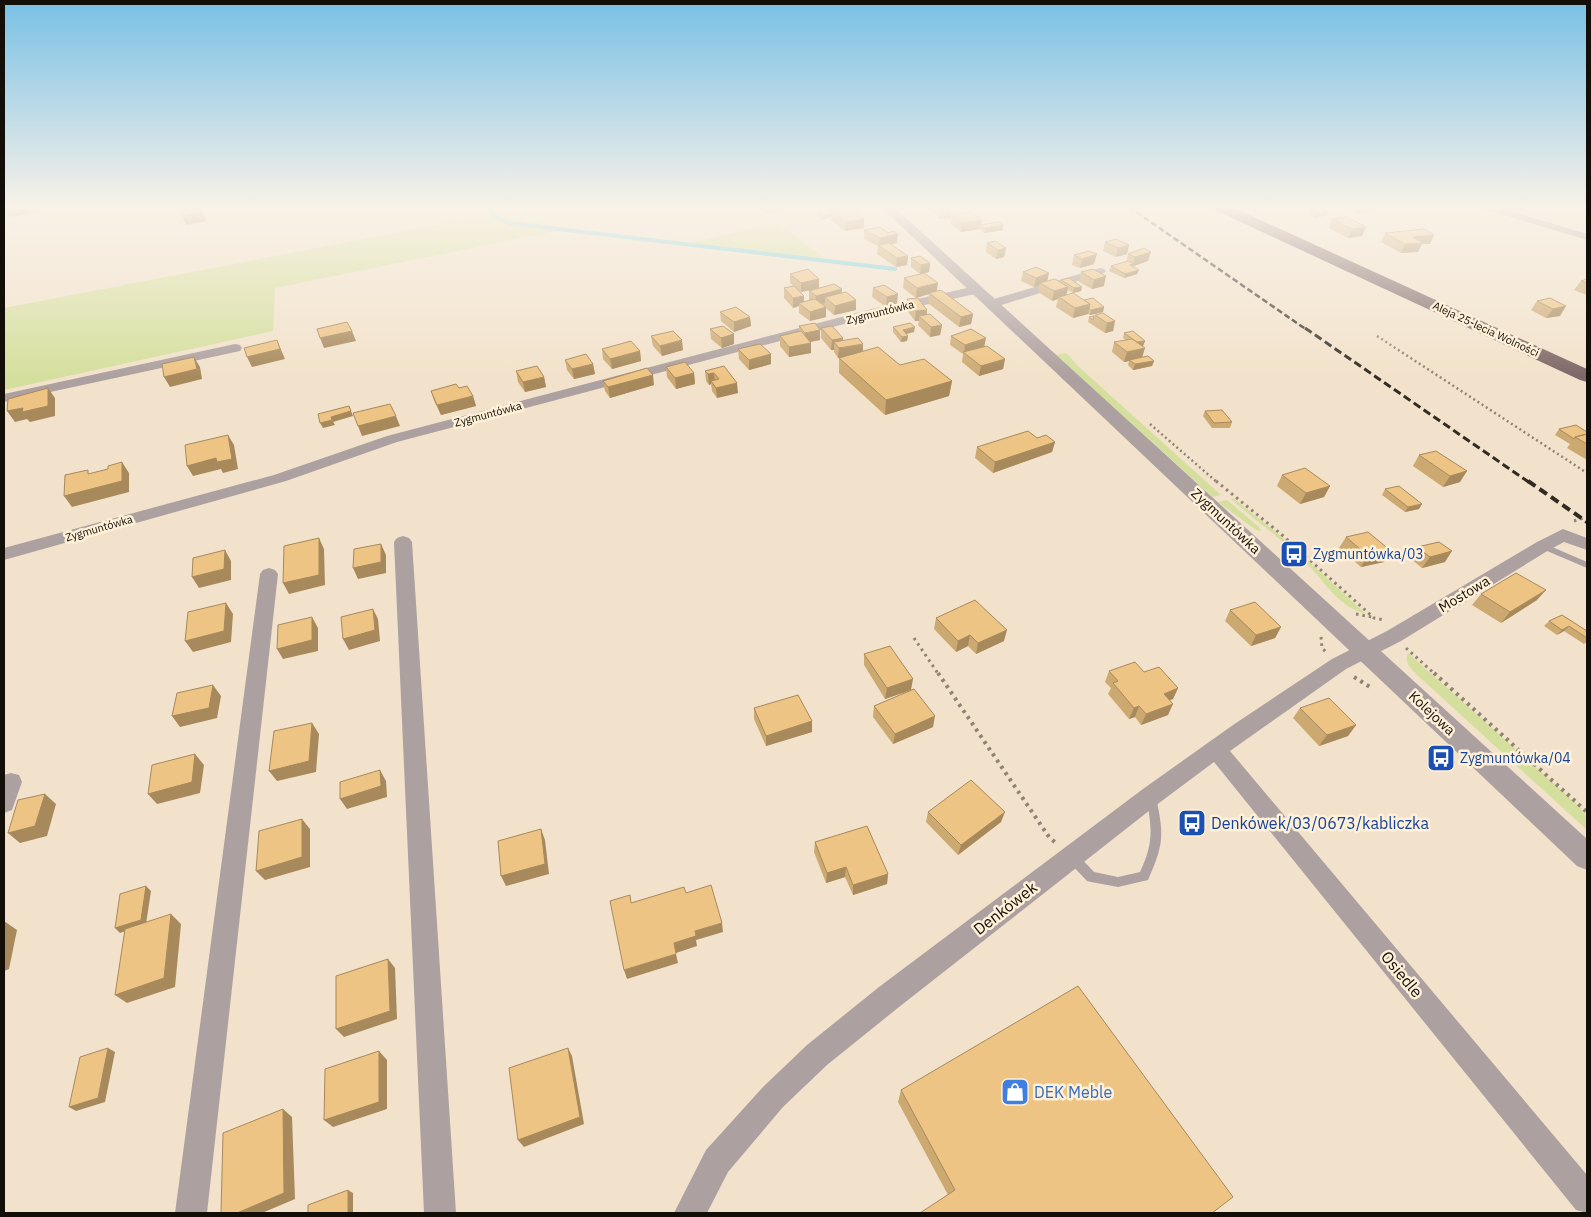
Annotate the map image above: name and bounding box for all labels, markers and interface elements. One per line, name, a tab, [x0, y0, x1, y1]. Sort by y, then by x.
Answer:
street label: Zygmuntówka	[845, 297, 915, 327]
street label: Aleja 25-lecia Wolności	[1431, 298, 1541, 360]
street label: Zygmuntówka	[453, 398, 523, 430]
street label: Zygmuntówka	[1188, 484, 1265, 558]
street label: Zygmuntówka	[64, 512, 134, 544]
bus stop icon: Zygmuntówka/03	[1279, 539, 1309, 569]
place label: Zygmuntówka/03	[1313, 545, 1424, 563]
street label: Mostowa	[1435, 571, 1493, 616]
street label: Kolejowa	[1405, 687, 1459, 739]
bus stop icon: Zygmuntówka/04	[1426, 743, 1456, 773]
place label: Zygmuntówka/04	[1460, 749, 1571, 767]
bus stop icon: Denkówek/03/0673/kabliczka	[1177, 808, 1207, 838]
place label: Denkówek/03/0673/kabliczka	[1211, 813, 1429, 833]
street label: Denkówek	[969, 877, 1041, 939]
street label: Osiedle	[1377, 947, 1427, 1001]
shop icon: DEK Meble	[1000, 1077, 1030, 1107]
place label: DEK Meble	[1034, 1082, 1112, 1102]

